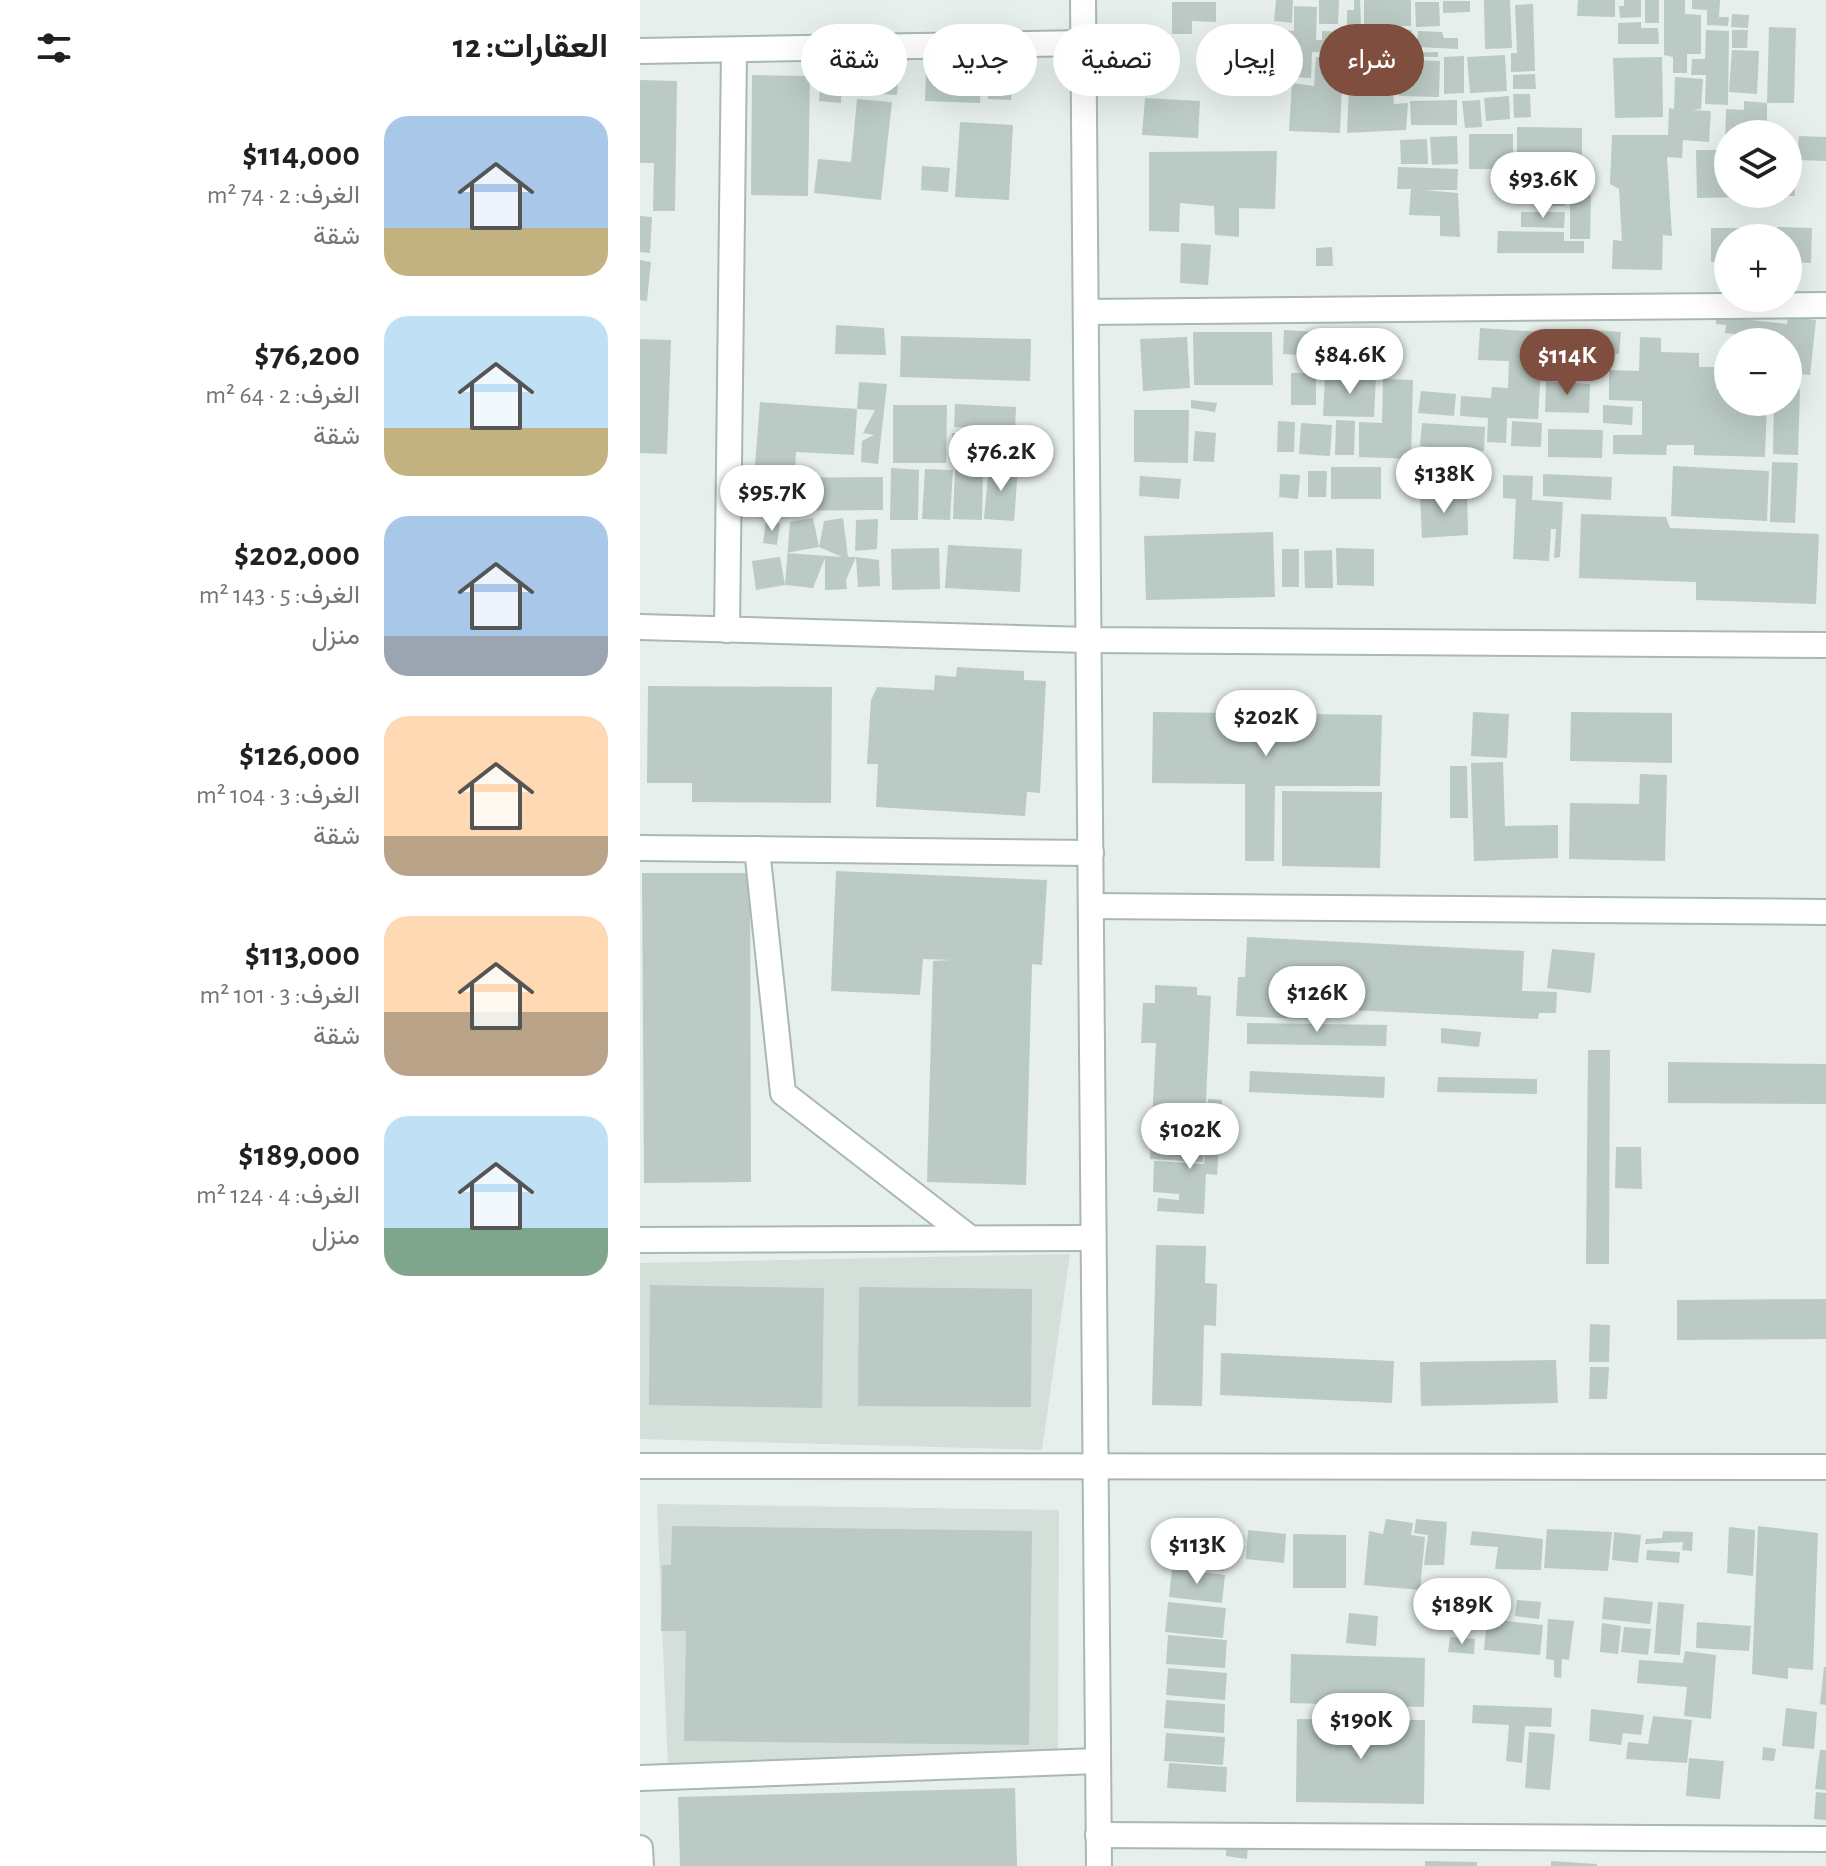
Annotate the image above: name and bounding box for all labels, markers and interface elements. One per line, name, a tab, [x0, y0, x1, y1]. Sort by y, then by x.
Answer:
chip: شقة	[801, 24, 907, 96]
chip: جديد	[923, 24, 1037, 96]
chip: تصفية	[1053, 24, 1180, 96]
chip: إيجار	[1196, 24, 1303, 96]
chip: شراء	[1319, 24, 1424, 96]
icon: filters	[32, 26, 76, 70]
text: العقارات: 12	[453, 30, 608, 64]
map controls	[1714, 120, 1802, 416]
button: layers	[1714, 120, 1802, 208]
text: $114,000	[242, 138, 360, 172]
icon: home	[448, 148, 544, 244]
pin: $93.6K	[1478, 152, 1608, 220]
text: $93.6K	[1508, 165, 1578, 191]
text: الغرف: 2 · 74 m²	[207, 182, 360, 208]
text: شقة	[313, 223, 360, 249]
button: +	[1714, 224, 1802, 312]
pin: $84.6K	[1285, 328, 1415, 396]
button: −	[1714, 328, 1802, 416]
pin: $114K	[1511, 329, 1623, 397]
text: $76,200	[254, 338, 360, 372]
text: $84.6K	[1314, 341, 1386, 367]
text: $114K	[1538, 342, 1596, 368]
icon: home	[448, 348, 544, 444]
text: الغرف: 2 · 64 m²	[205, 382, 360, 408]
text: شقة	[313, 423, 360, 449]
pin: $76.2K	[936, 425, 1066, 493]
text: $76.2K	[967, 438, 1035, 464]
pin: $138K	[1388, 447, 1500, 515]
text: $138K	[1414, 460, 1474, 486]
pin: $95.7K	[707, 465, 837, 533]
text: $95.7K	[738, 478, 806, 504]
text: $202,000	[234, 538, 360, 572]
icon: home	[448, 548, 544, 644]
text: الغرف: 5 · 143 m²	[199, 582, 360, 608]
text: منزل	[311, 623, 360, 649]
pin: $202K	[1210, 690, 1322, 758]
text: $202K	[1234, 703, 1298, 729]
text: $126,000	[239, 738, 360, 772]
icon: home	[448, 748, 544, 844]
text: الغرف: 3 · 104 m²	[196, 782, 360, 808]
text: شقة	[313, 823, 360, 849]
text: $113,000	[245, 938, 360, 972]
icon: home	[448, 948, 544, 1044]
pin: $126K	[1261, 966, 1373, 1034]
text: $126K	[1286, 979, 1348, 1005]
text: الغرف: 3 · 101 m²	[199, 982, 360, 1008]
text: شقة	[313, 1023, 360, 1049]
pin: $102K	[1134, 1103, 1246, 1171]
text: $102K	[1159, 1116, 1221, 1142]
text: $189,000	[238, 1138, 360, 1172]
icon: home	[448, 1148, 544, 1244]
text: الغرف: 4 · 124 m²	[196, 1182, 360, 1208]
text: منزل	[311, 1223, 360, 1249]
pin: $113K	[1141, 1518, 1253, 1586]
text: $113K	[1169, 1531, 1225, 1557]
pin: $189K	[1406, 1578, 1518, 1646]
text: $189K	[1431, 1591, 1493, 1617]
pin: $190K	[1305, 1693, 1417, 1761]
text: $190K	[1330, 1706, 1392, 1732]

